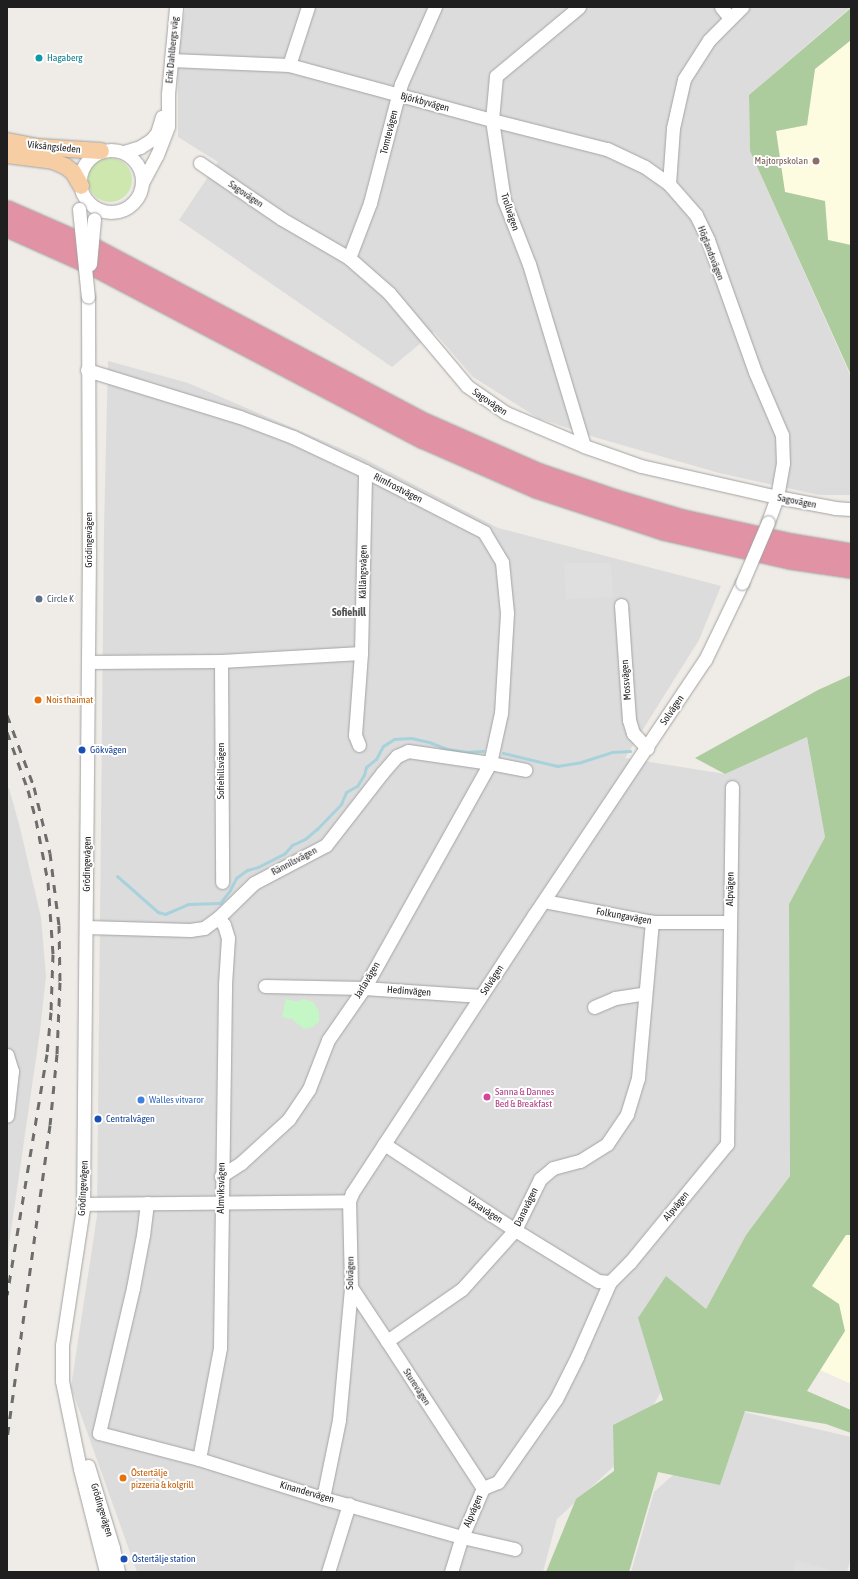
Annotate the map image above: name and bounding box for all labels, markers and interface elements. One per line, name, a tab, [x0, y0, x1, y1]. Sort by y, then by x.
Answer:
street label: Erik Dahlbergs väg	[163, 16, 181, 84]
place label: Hagaberg	[47, 52, 82, 64]
marker: Hagaberg	[34, 53, 44, 63]
street label: Björkbyvägen	[399, 90, 451, 114]
street label: Tomtevägen	[378, 109, 400, 155]
street label: Viksängsleden	[27, 138, 81, 156]
place label: Majtorpskolan	[755, 155, 808, 167]
marker: Majtorpskolan	[811, 156, 821, 166]
street label: Sagovägen	[226, 178, 266, 210]
street label: Trollvägen	[498, 192, 522, 232]
street label: Höglandsvägen	[695, 224, 727, 282]
street label: Sagovägen	[470, 386, 510, 418]
street label: Rimfrostvägen	[371, 471, 425, 505]
street label: Sagovägen	[776, 491, 818, 511]
street label: Grödingevägen	[83, 512, 95, 568]
street label: Källängsvägen	[357, 545, 369, 599]
place label: Circle K	[47, 593, 74, 605]
marker: Circle K	[34, 594, 44, 604]
district label: Sofiehill	[332, 605, 366, 619]
street label: Mossvägen	[619, 659, 633, 701]
street label: Solvägen	[658, 693, 686, 727]
place label: Nois thaimat	[46, 694, 93, 706]
marker: Nois thaimat	[33, 695, 43, 705]
street label: Sofiehillsvägen	[215, 743, 227, 799]
place label: Gökvägen	[90, 744, 127, 756]
marker: Gökvägen	[77, 745, 87, 755]
street label: Grödingevägen	[81, 836, 93, 892]
street label: Rännilsvägen	[269, 844, 319, 878]
street label: Alpvägen	[724, 872, 736, 906]
street label: Folkungavägen	[595, 905, 653, 927]
street label: Jarlavägen	[351, 960, 383, 1000]
street label: Solvägen	[478, 963, 506, 997]
street label: Hedinvägen	[386, 983, 432, 999]
place label: Sanna & Dannes Bed & Breakfast	[495, 1085, 554, 1108]
marker: Sanna & Dannes Bed & Breakfast	[482, 1092, 492, 1102]
place label: Walles vitvaror	[149, 1094, 204, 1106]
marker: Walles vitvaror	[136, 1095, 146, 1105]
place label: Centralvägen	[106, 1113, 155, 1125]
marker: Centralvägen	[93, 1114, 103, 1124]
street label: Grödingevägen	[76, 1160, 90, 1216]
street label: Almviksvägen	[215, 1162, 227, 1214]
street label: Danavägen	[511, 1186, 541, 1228]
street label: Alpvägen	[661, 1189, 691, 1223]
street label: Vasavägen	[465, 1194, 505, 1226]
street label: Solvägen	[344, 1256, 356, 1290]
street label: Sturevägen	[401, 1366, 433, 1408]
place label: Östertälje pizzeria & kolgrill	[131, 1466, 194, 1490]
marker: Östertälje pizzeria & kolgrill	[118, 1473, 128, 1483]
street label: Kinandervägen	[278, 1479, 336, 1505]
street label: Grödingevägen	[88, 1482, 116, 1538]
street label: Alpvägen	[461, 1493, 485, 1529]
place label: Östertälje station	[132, 1553, 196, 1565]
marker: Östertälje station	[119, 1554, 129, 1564]

